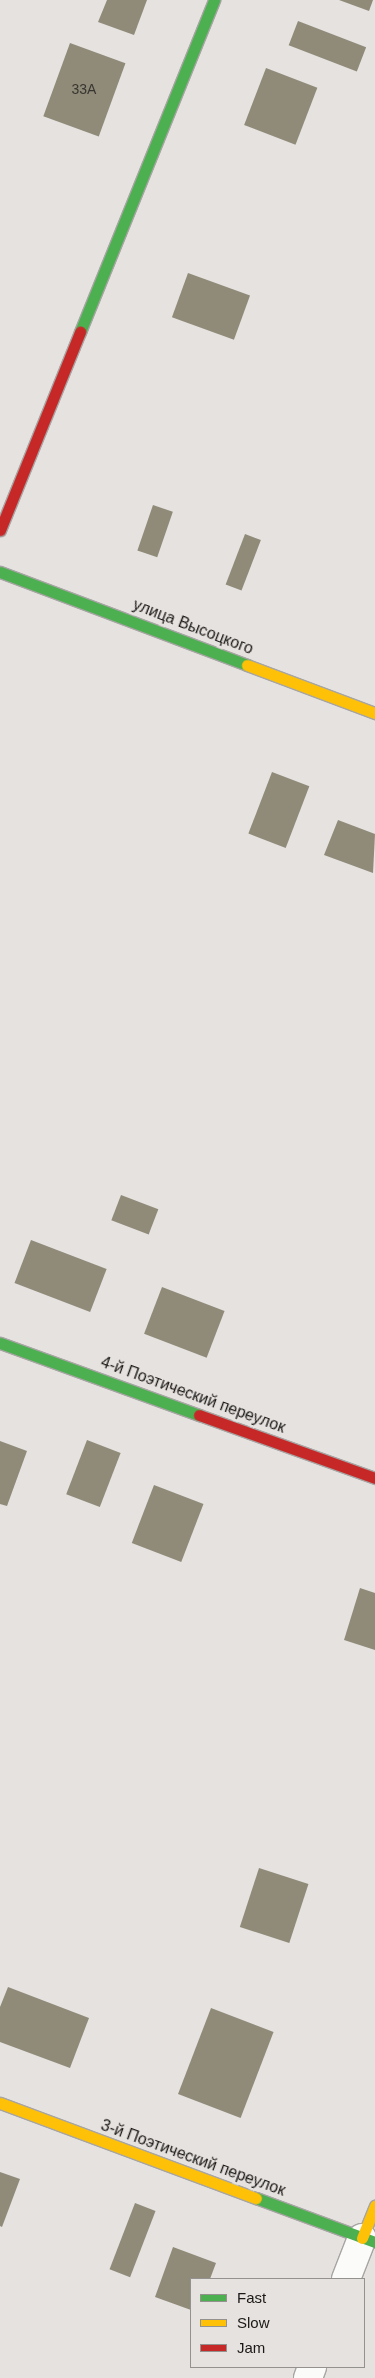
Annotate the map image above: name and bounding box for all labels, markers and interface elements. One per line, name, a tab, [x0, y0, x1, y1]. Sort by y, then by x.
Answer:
house number: 33А	[72, 81, 96, 97]
street label: улица Высоцкого	[130, 595, 256, 659]
street label: 4-й Поэтический переулок	[98, 1353, 288, 1437]
street label: 3-й Поэтический переулок	[98, 2116, 288, 2200]
legend	[190, 2278, 365, 2368]
text: Fast	[237, 2289, 266, 2306]
text: Slow	[237, 2314, 270, 2331]
text: Jam	[237, 2339, 265, 2356]

